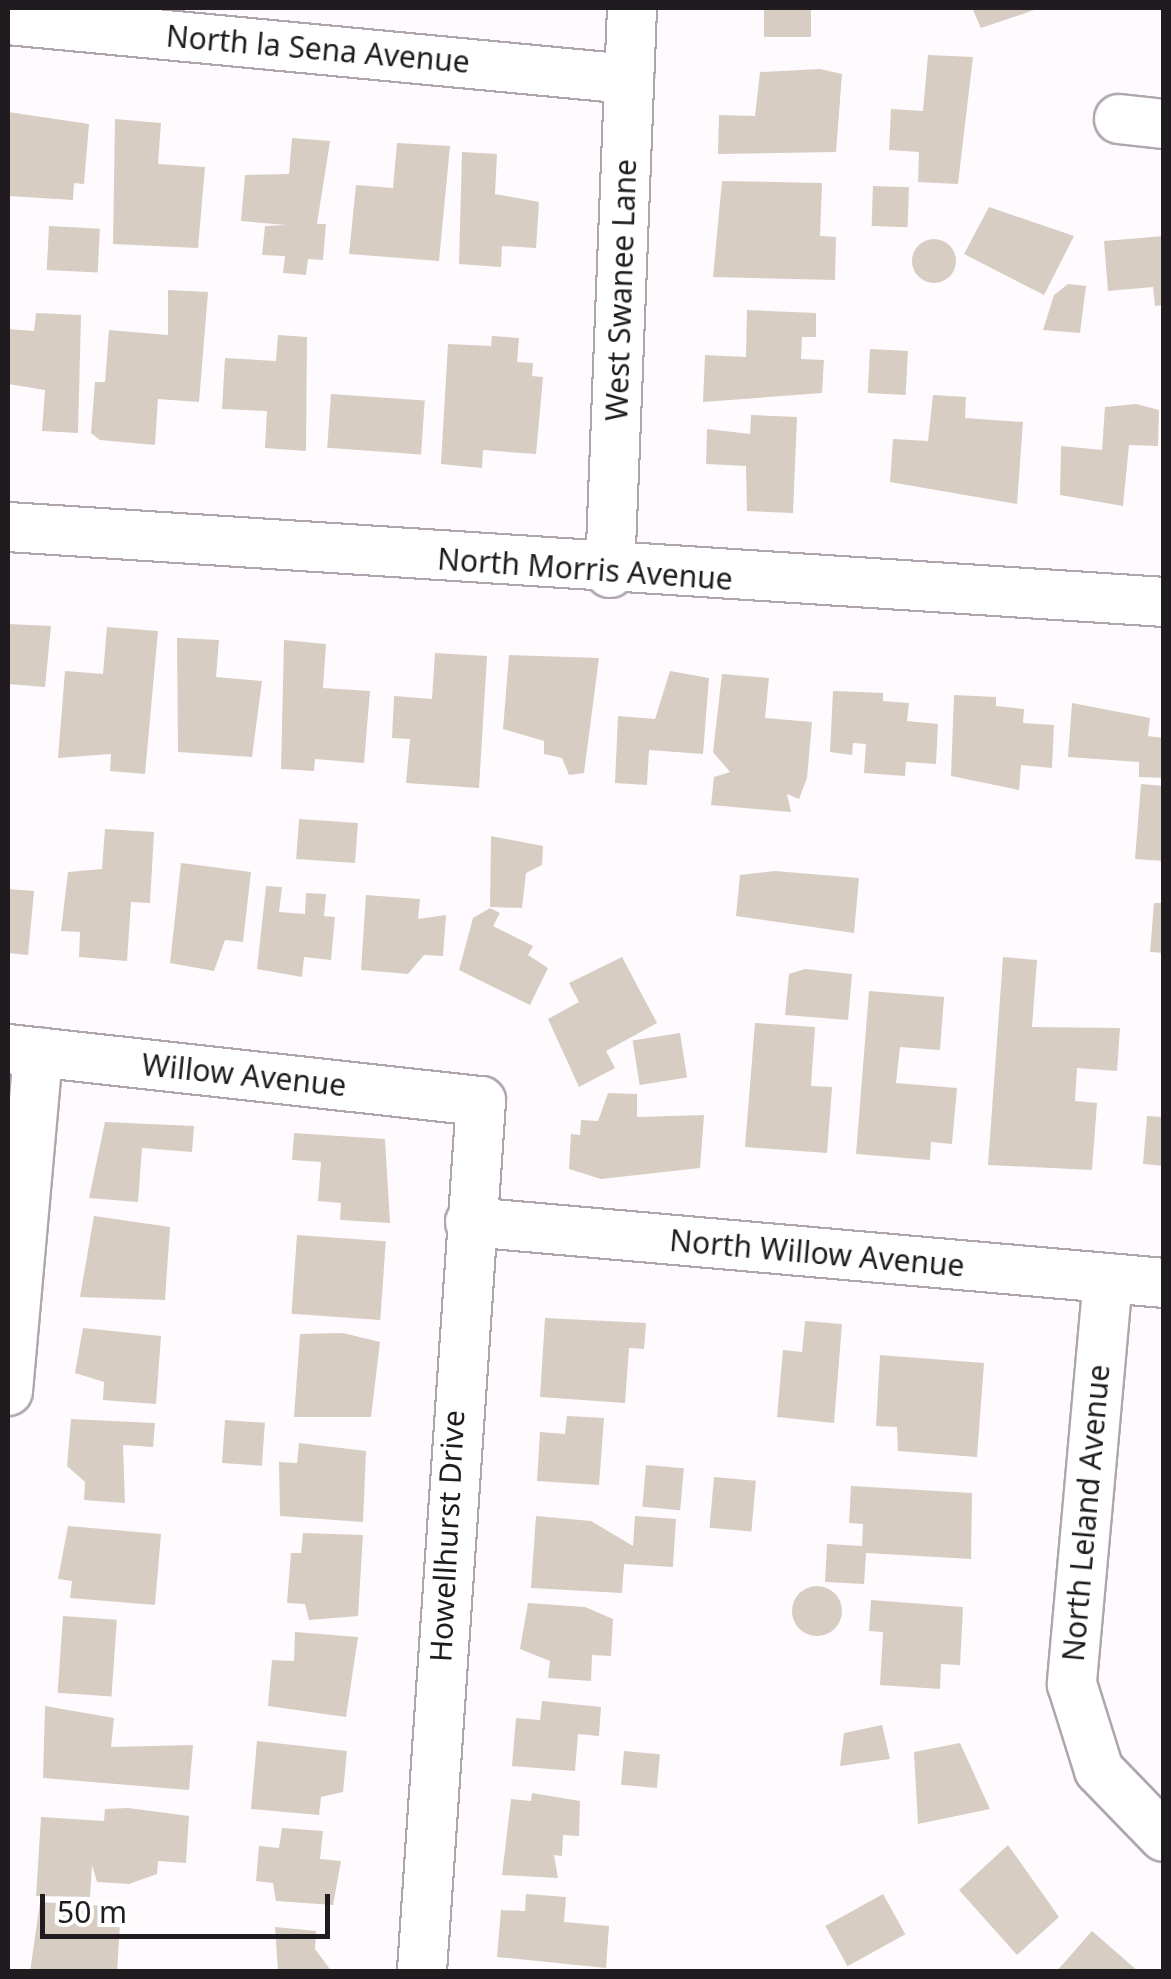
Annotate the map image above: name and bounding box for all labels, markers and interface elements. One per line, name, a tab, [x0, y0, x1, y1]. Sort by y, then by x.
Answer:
street label: North la Sena Avenue	[165, 18, 471, 80]
street label: West Swanee Lane	[598, 158, 644, 422]
street label: North Morris Avenue	[436, 541, 734, 597]
street label: Willow Avenue	[140, 1046, 348, 1104]
street label: North Willow Avenue	[668, 1222, 966, 1284]
street label: North Leland Avenue	[1055, 1363, 1117, 1663]
street label: Howellhurst Drive	[422, 1409, 472, 1663]
scale bar	[45, 1874, 335, 1936]
text: 50 m	[57, 1891, 127, 1932]

